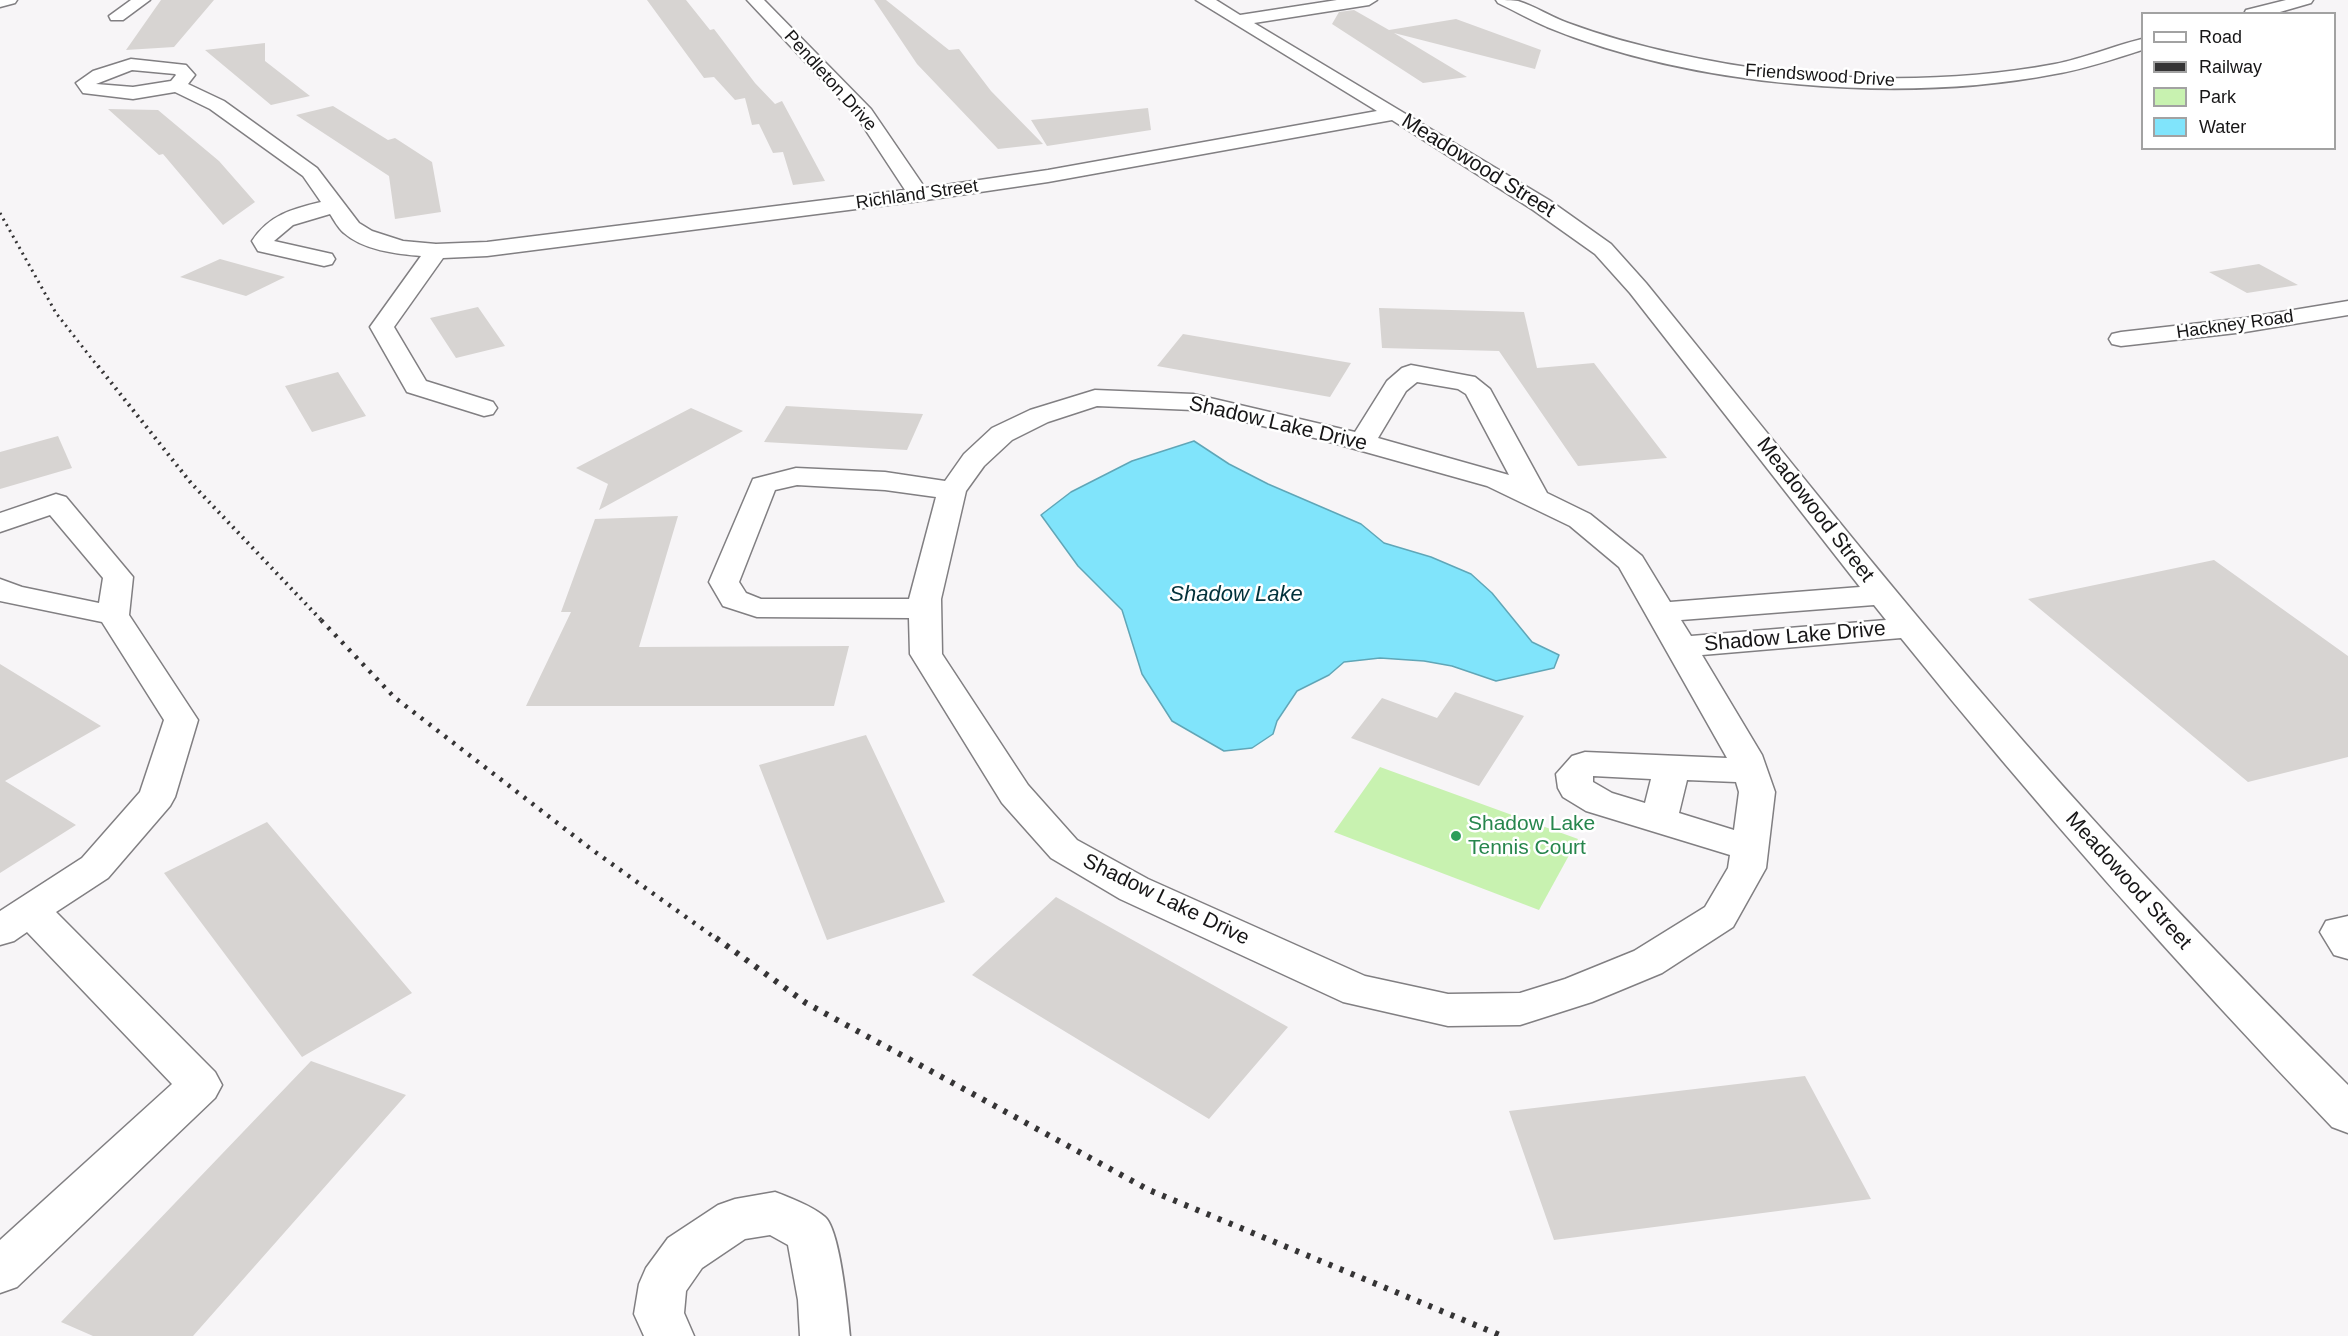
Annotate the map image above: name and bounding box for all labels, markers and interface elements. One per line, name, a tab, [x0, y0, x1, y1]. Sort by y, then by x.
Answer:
legend	[2141, 12, 2336, 150]
street label: Pendleton Drive	[779, 26, 881, 136]
text: Road	[2199, 27, 2242, 47]
text: Railway	[2199, 57, 2262, 77]
street label: Friendswood Drive	[1744, 60, 1896, 92]
text: Park	[2199, 87, 2236, 107]
street label: Meadowood Street	[1397, 109, 1559, 223]
text: Water	[2199, 117, 2246, 137]
street label: Richland Street	[855, 176, 979, 214]
street label: Hackney Road	[2175, 306, 2295, 344]
street label: Shadow Lake Drive	[1186, 391, 1370, 457]
street label: Meadowood Street	[1751, 433, 1879, 587]
water label: Shadow Lake	[1169, 582, 1303, 608]
street label: Shadow Lake Drive	[1703, 617, 1887, 657]
street label: Meadowood Street	[2060, 807, 2196, 955]
place label: Shadow Lake Tennis Court	[1468, 811, 1595, 861]
marker: Shadow Lake Tennis Court	[1449, 829, 1463, 843]
street label: Shadow Lake Drive	[1079, 849, 1253, 951]

